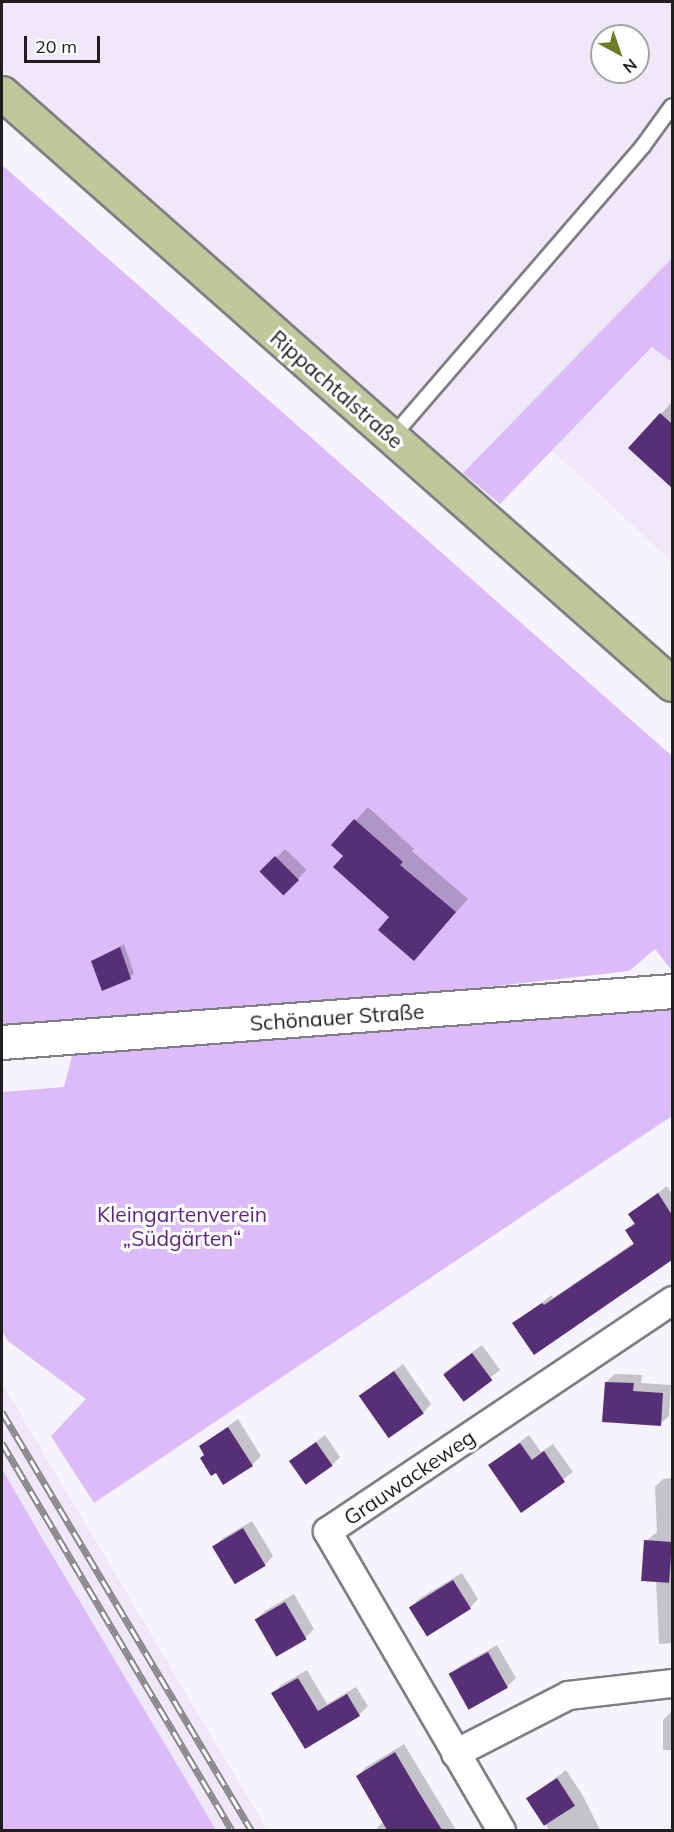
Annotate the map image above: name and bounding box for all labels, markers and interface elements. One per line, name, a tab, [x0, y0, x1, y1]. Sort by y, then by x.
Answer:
scale bar	[27, 24, 104, 62]
north arrow	[590, 24, 650, 84]
text: 20 m	[35, 35, 77, 58]
text: N	[619, 55, 641, 78]
street label: Rippachtalstraße	[266, 325, 408, 453]
street label: Schönauer Straße	[249, 998, 425, 1036]
park label: Kleingartenverein „Südgärten“	[97, 1201, 267, 1251]
street label: Grauwackeweg	[339, 1424, 479, 1530]

